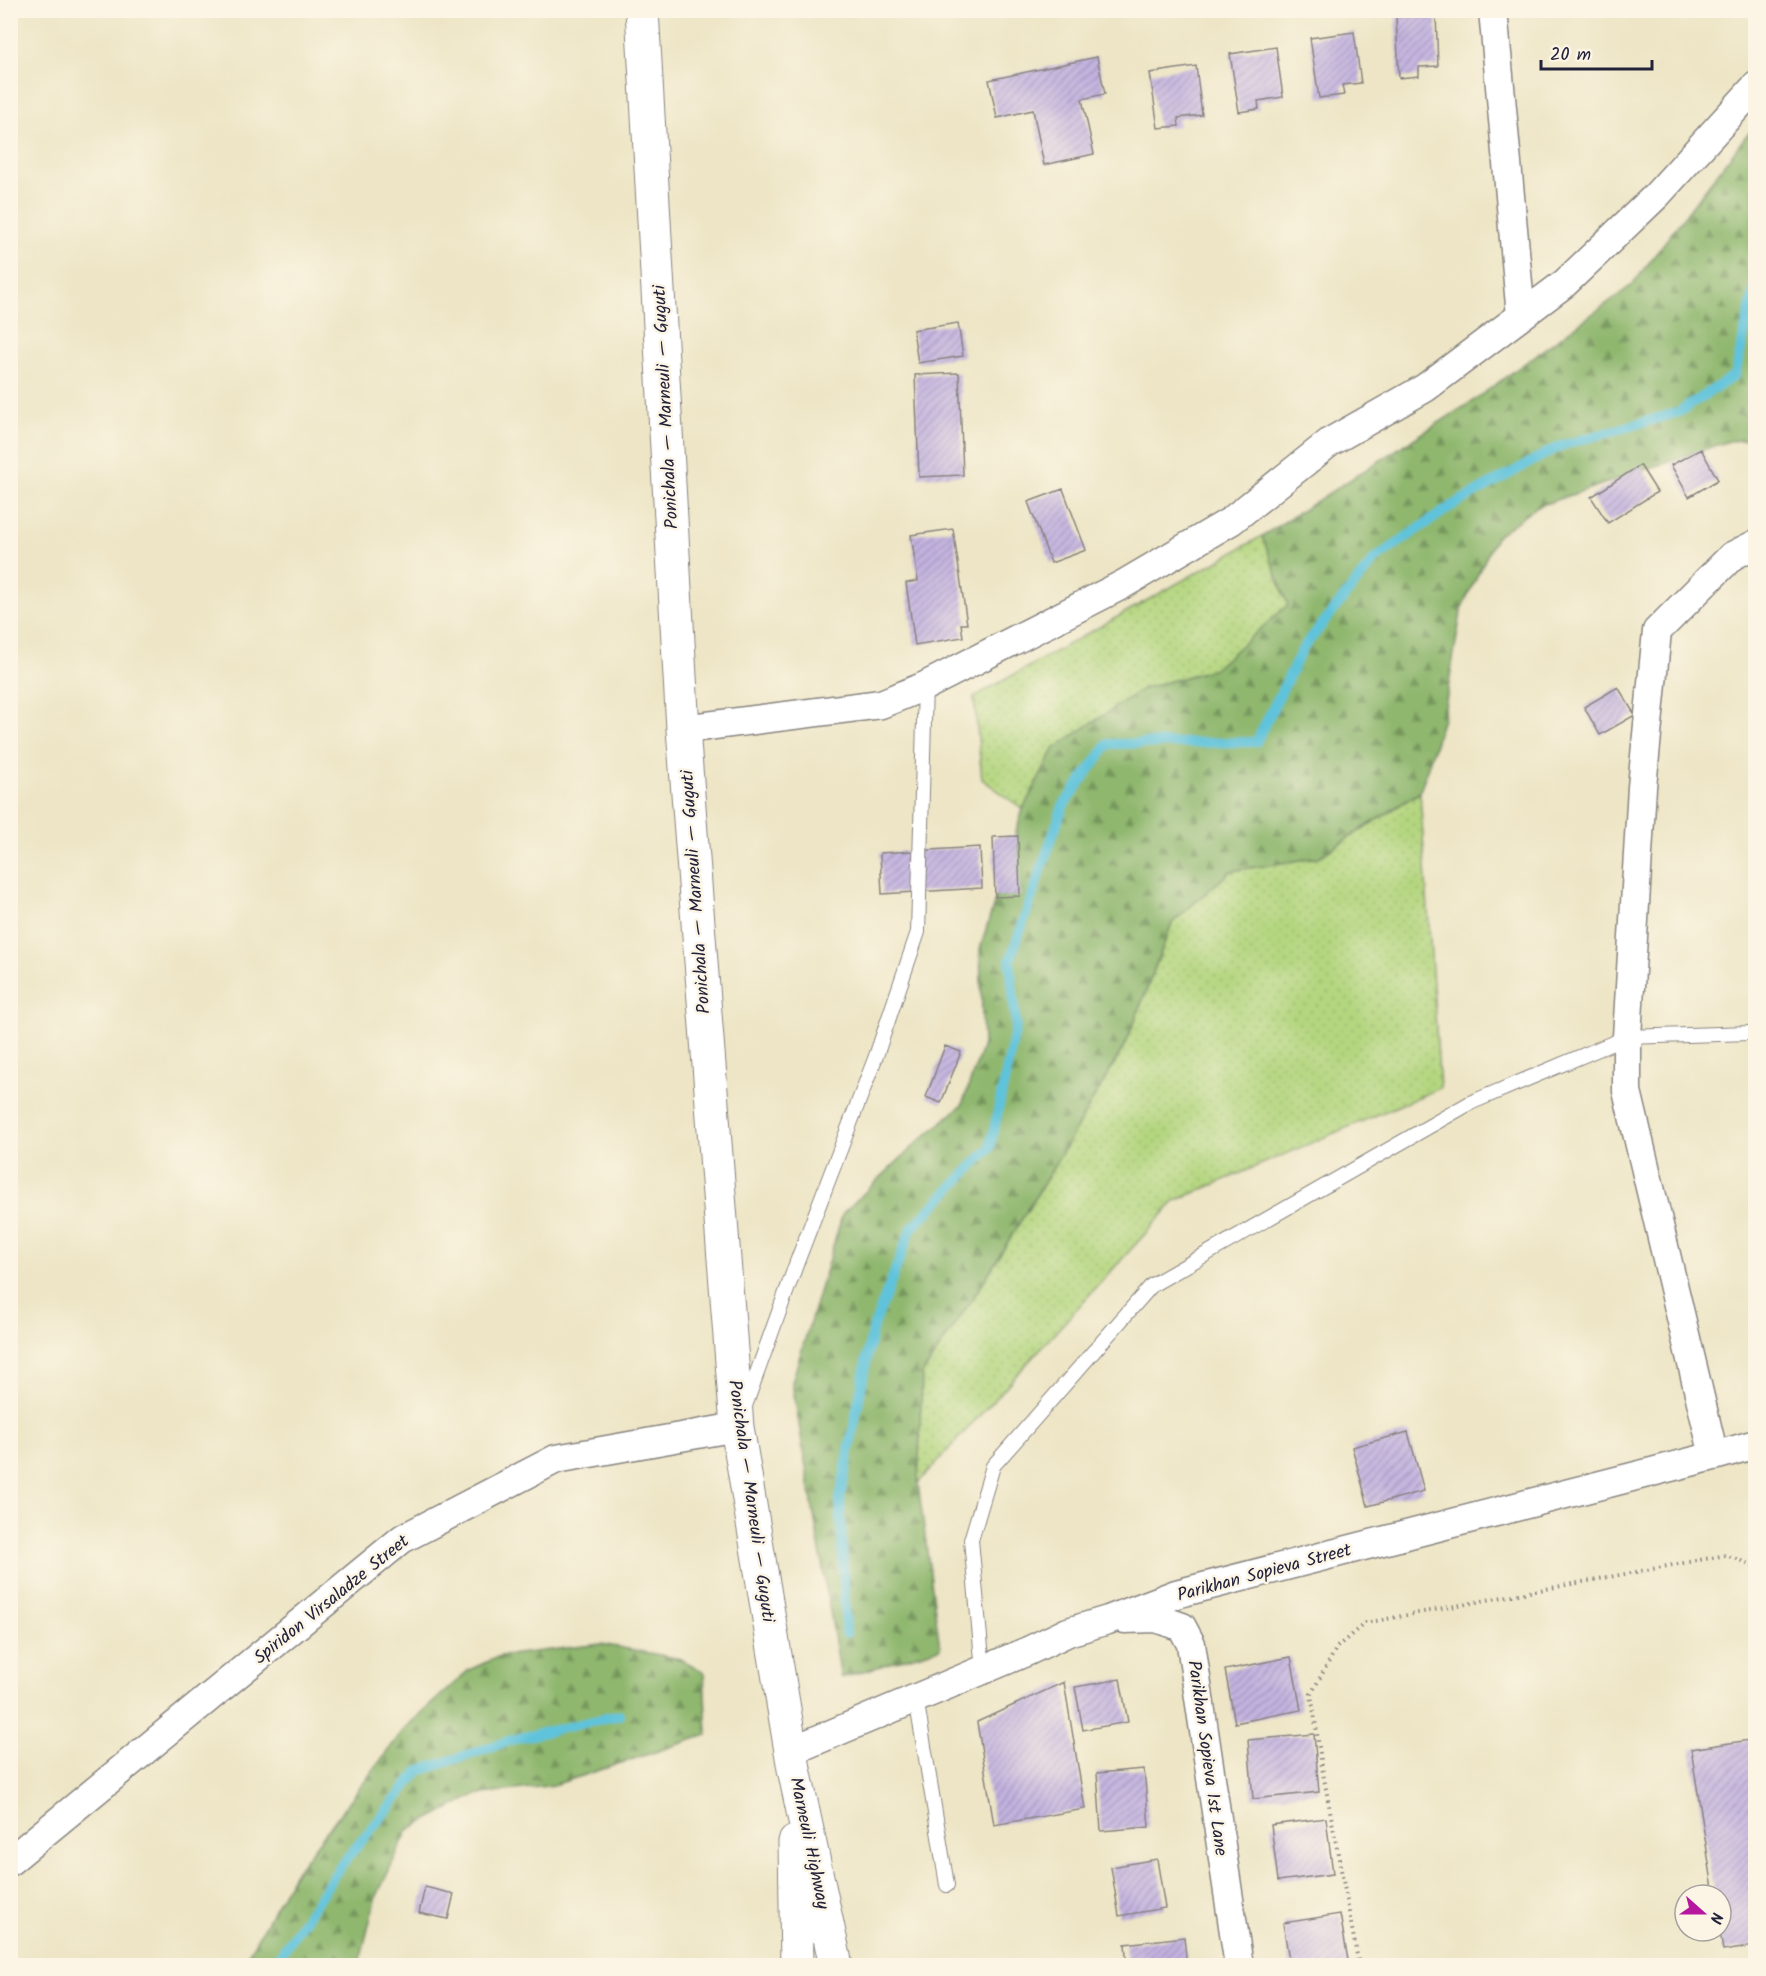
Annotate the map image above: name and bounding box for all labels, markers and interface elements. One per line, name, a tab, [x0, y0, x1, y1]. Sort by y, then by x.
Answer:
scale bar	[1541, 33, 1652, 71]
text: 20 m	[1550, 41, 1591, 70]
street label: Ponichala — Marneuli — Guguti	[646, 283, 687, 530]
street label: Ponichala — Marneuli — Guguti	[673, 768, 719, 1015]
street label: Ponichala — Marneuli — Guguti	[719, 1378, 782, 1625]
street label: Spiridon Virsaladze Street	[248, 1527, 417, 1672]
street label: Parikhan Sopieva Street	[1174, 1536, 1356, 1611]
street label: Parikhan Sopieva 1st Lane	[1178, 1659, 1235, 1858]
street label: Marneuli Highway	[780, 1775, 837, 1913]
north arrow	[1673, 1883, 1733, 1943]
text: N	[1702, 1909, 1729, 1927]

